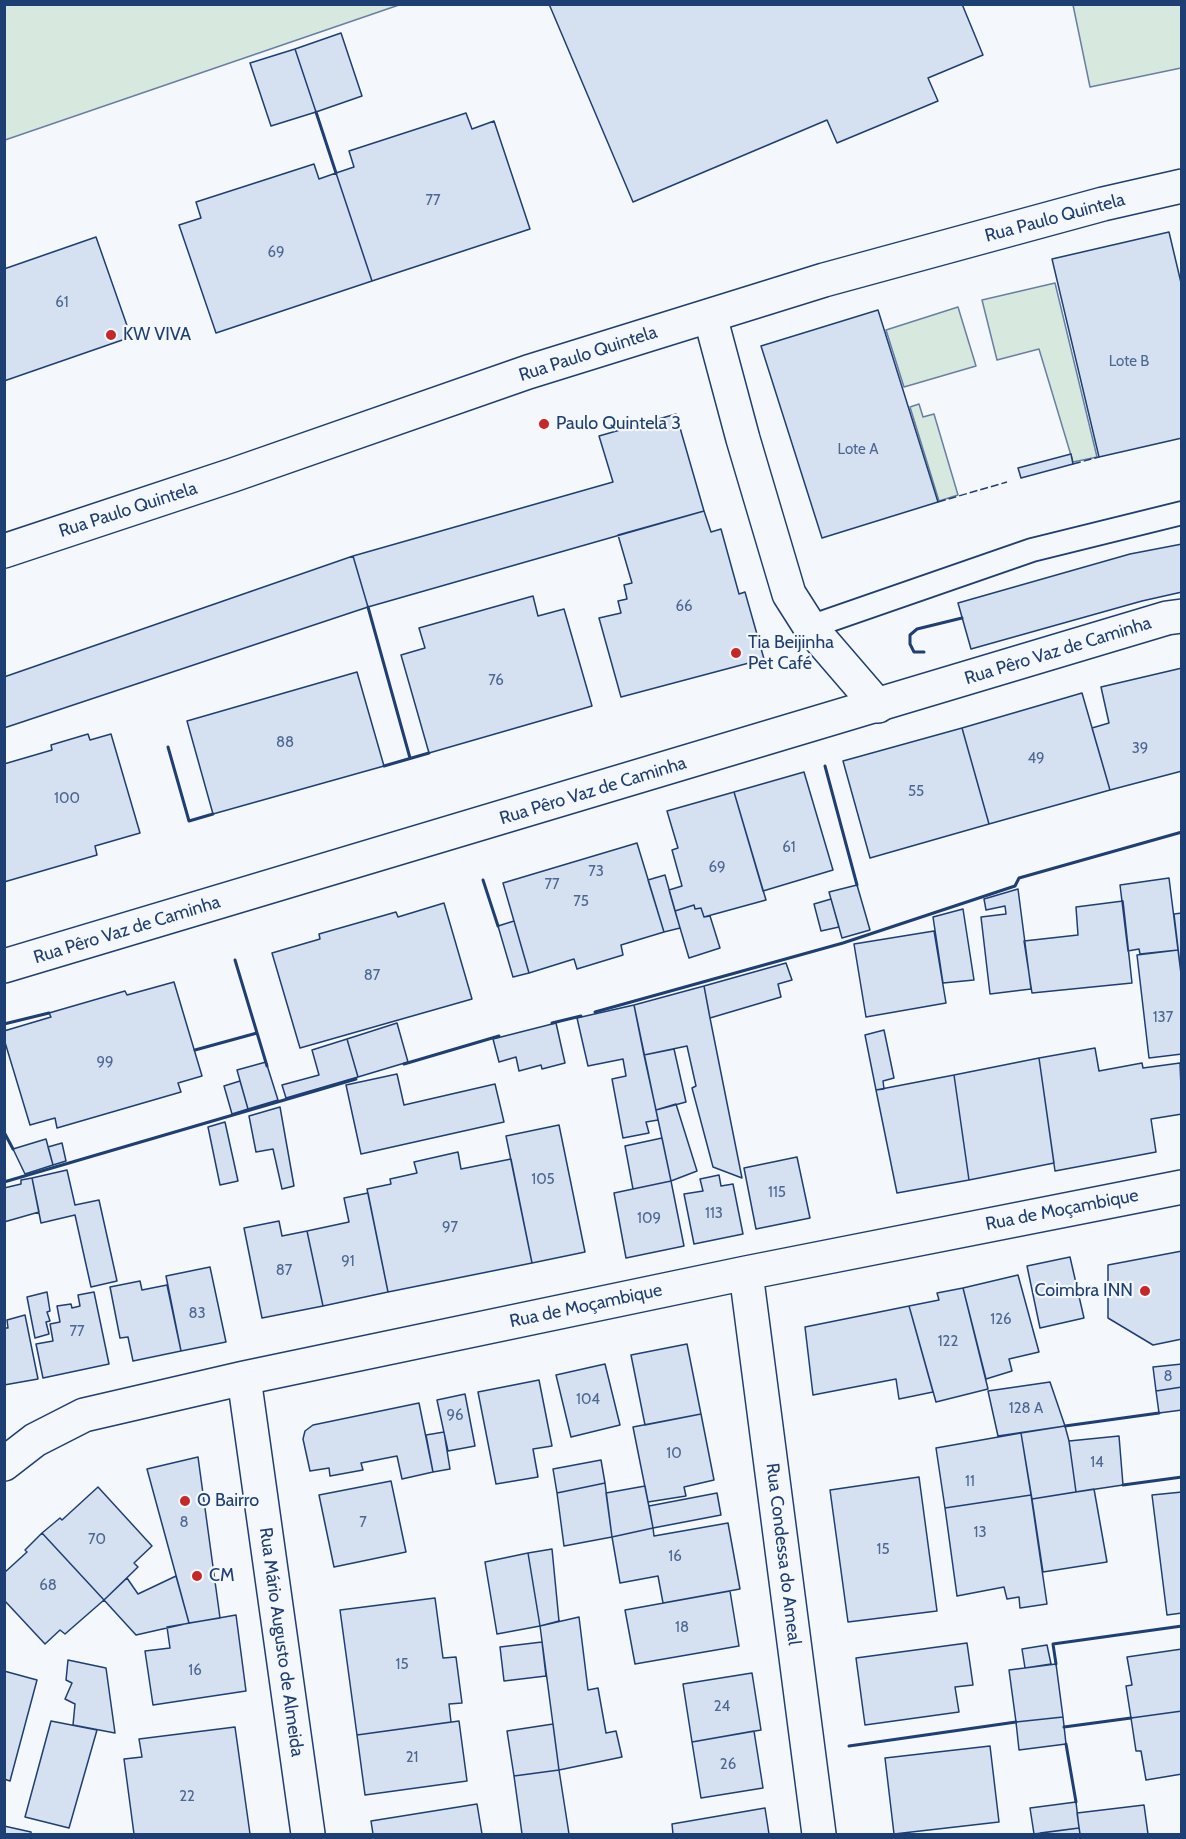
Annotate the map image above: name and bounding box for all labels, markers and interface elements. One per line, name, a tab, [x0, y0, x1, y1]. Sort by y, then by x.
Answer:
street label: Rua Paulo Quintela	[983, 189, 1127, 247]
house number: 77	[425, 192, 441, 210]
house number: 69	[267, 244, 285, 262]
house number: 61	[55, 294, 69, 312]
street label: Rua Paulo Quintela	[516, 321, 660, 387]
place label: KW VIVA	[123, 324, 191, 346]
marker: KW VIVA	[104, 328, 118, 342]
house number: Lote B	[1109, 353, 1149, 371]
place label: Paulo Quintela 3	[556, 413, 681, 435]
marker: Paulo Quintela 3	[537, 417, 551, 431]
house number: Lote A	[838, 441, 878, 459]
street label: Rua Paulo Quintela	[56, 477, 200, 543]
house number: 66	[675, 598, 693, 616]
street label: Rua Pêro Vaz de Caminha	[962, 612, 1154, 690]
place label: Tia Beijinha Pet Café	[748, 632, 834, 674]
marker: Tia Beijinha Pet Café	[729, 646, 743, 660]
house number: 76	[488, 672, 504, 690]
house number: 88	[276, 734, 294, 752]
house number: 39	[1132, 740, 1148, 758]
house number: 49	[1027, 750, 1045, 768]
street label: Rua Pêro Vaz de Caminha	[497, 752, 689, 830]
house number: 55	[908, 783, 924, 801]
house number: 100	[54, 790, 80, 808]
house number: 61	[782, 839, 796, 857]
house number: 69	[708, 859, 726, 877]
house number: 73	[588, 863, 604, 881]
house number: 77	[544, 876, 560, 894]
street label: Rua Pêro Vaz de Caminha	[31, 891, 223, 969]
house number: 75	[573, 893, 589, 911]
house number: 87	[364, 967, 380, 985]
house number: 137	[1153, 1009, 1173, 1027]
house number: 99	[96, 1054, 114, 1072]
house number: 105	[531, 1171, 555, 1189]
house number: 115	[768, 1184, 786, 1202]
street label: Rua de Moçambique	[984, 1185, 1140, 1235]
house number: 113	[705, 1205, 723, 1223]
house number: 109	[637, 1210, 661, 1228]
house number: 97	[442, 1219, 458, 1237]
house number: 91	[341, 1253, 355, 1271]
house number: 87	[276, 1262, 292, 1280]
street label: Rua de Moçambique	[508, 1279, 664, 1333]
place label: Coimbra INN	[1034, 1280, 1133, 1302]
marker: Coimbra INN	[1138, 1284, 1152, 1298]
house number: 83	[188, 1305, 206, 1323]
house number: 126	[990, 1311, 1012, 1329]
house number: 77	[69, 1323, 85, 1341]
house number: 122	[938, 1333, 958, 1351]
house number: 8	[1163, 1368, 1173, 1386]
house number: 104	[576, 1391, 600, 1409]
house number: 128 A	[1009, 1400, 1043, 1418]
house number: 96	[446, 1407, 464, 1425]
house number: 10	[666, 1445, 682, 1463]
house number: 14	[1090, 1454, 1104, 1472]
street label: Rua Condessa do Ameal	[761, 1462, 805, 1646]
house number: 11	[965, 1473, 975, 1491]
place label: O Bairro	[197, 1490, 259, 1512]
marker: O Bairro	[178, 1494, 192, 1508]
house number: 8	[179, 1514, 189, 1532]
house number: 7	[359, 1514, 367, 1532]
house number: 13	[973, 1524, 987, 1542]
street label: Rua Mário Augusto de Almeida	[254, 1526, 308, 1758]
house number: 70	[88, 1531, 106, 1549]
house number: 15	[876, 1541, 890, 1559]
house number: 16	[668, 1548, 682, 1566]
place label: CM	[209, 1565, 235, 1587]
marker: CM	[190, 1569, 204, 1583]
house number: 68	[39, 1577, 57, 1595]
house number: 18	[675, 1619, 689, 1637]
house number: 15	[395, 1656, 409, 1674]
house number: 16	[188, 1662, 202, 1680]
house number: 24	[714, 1698, 730, 1716]
house number: 21	[406, 1749, 418, 1767]
house number: 26	[720, 1756, 736, 1774]
house number: 22	[179, 1788, 195, 1806]

